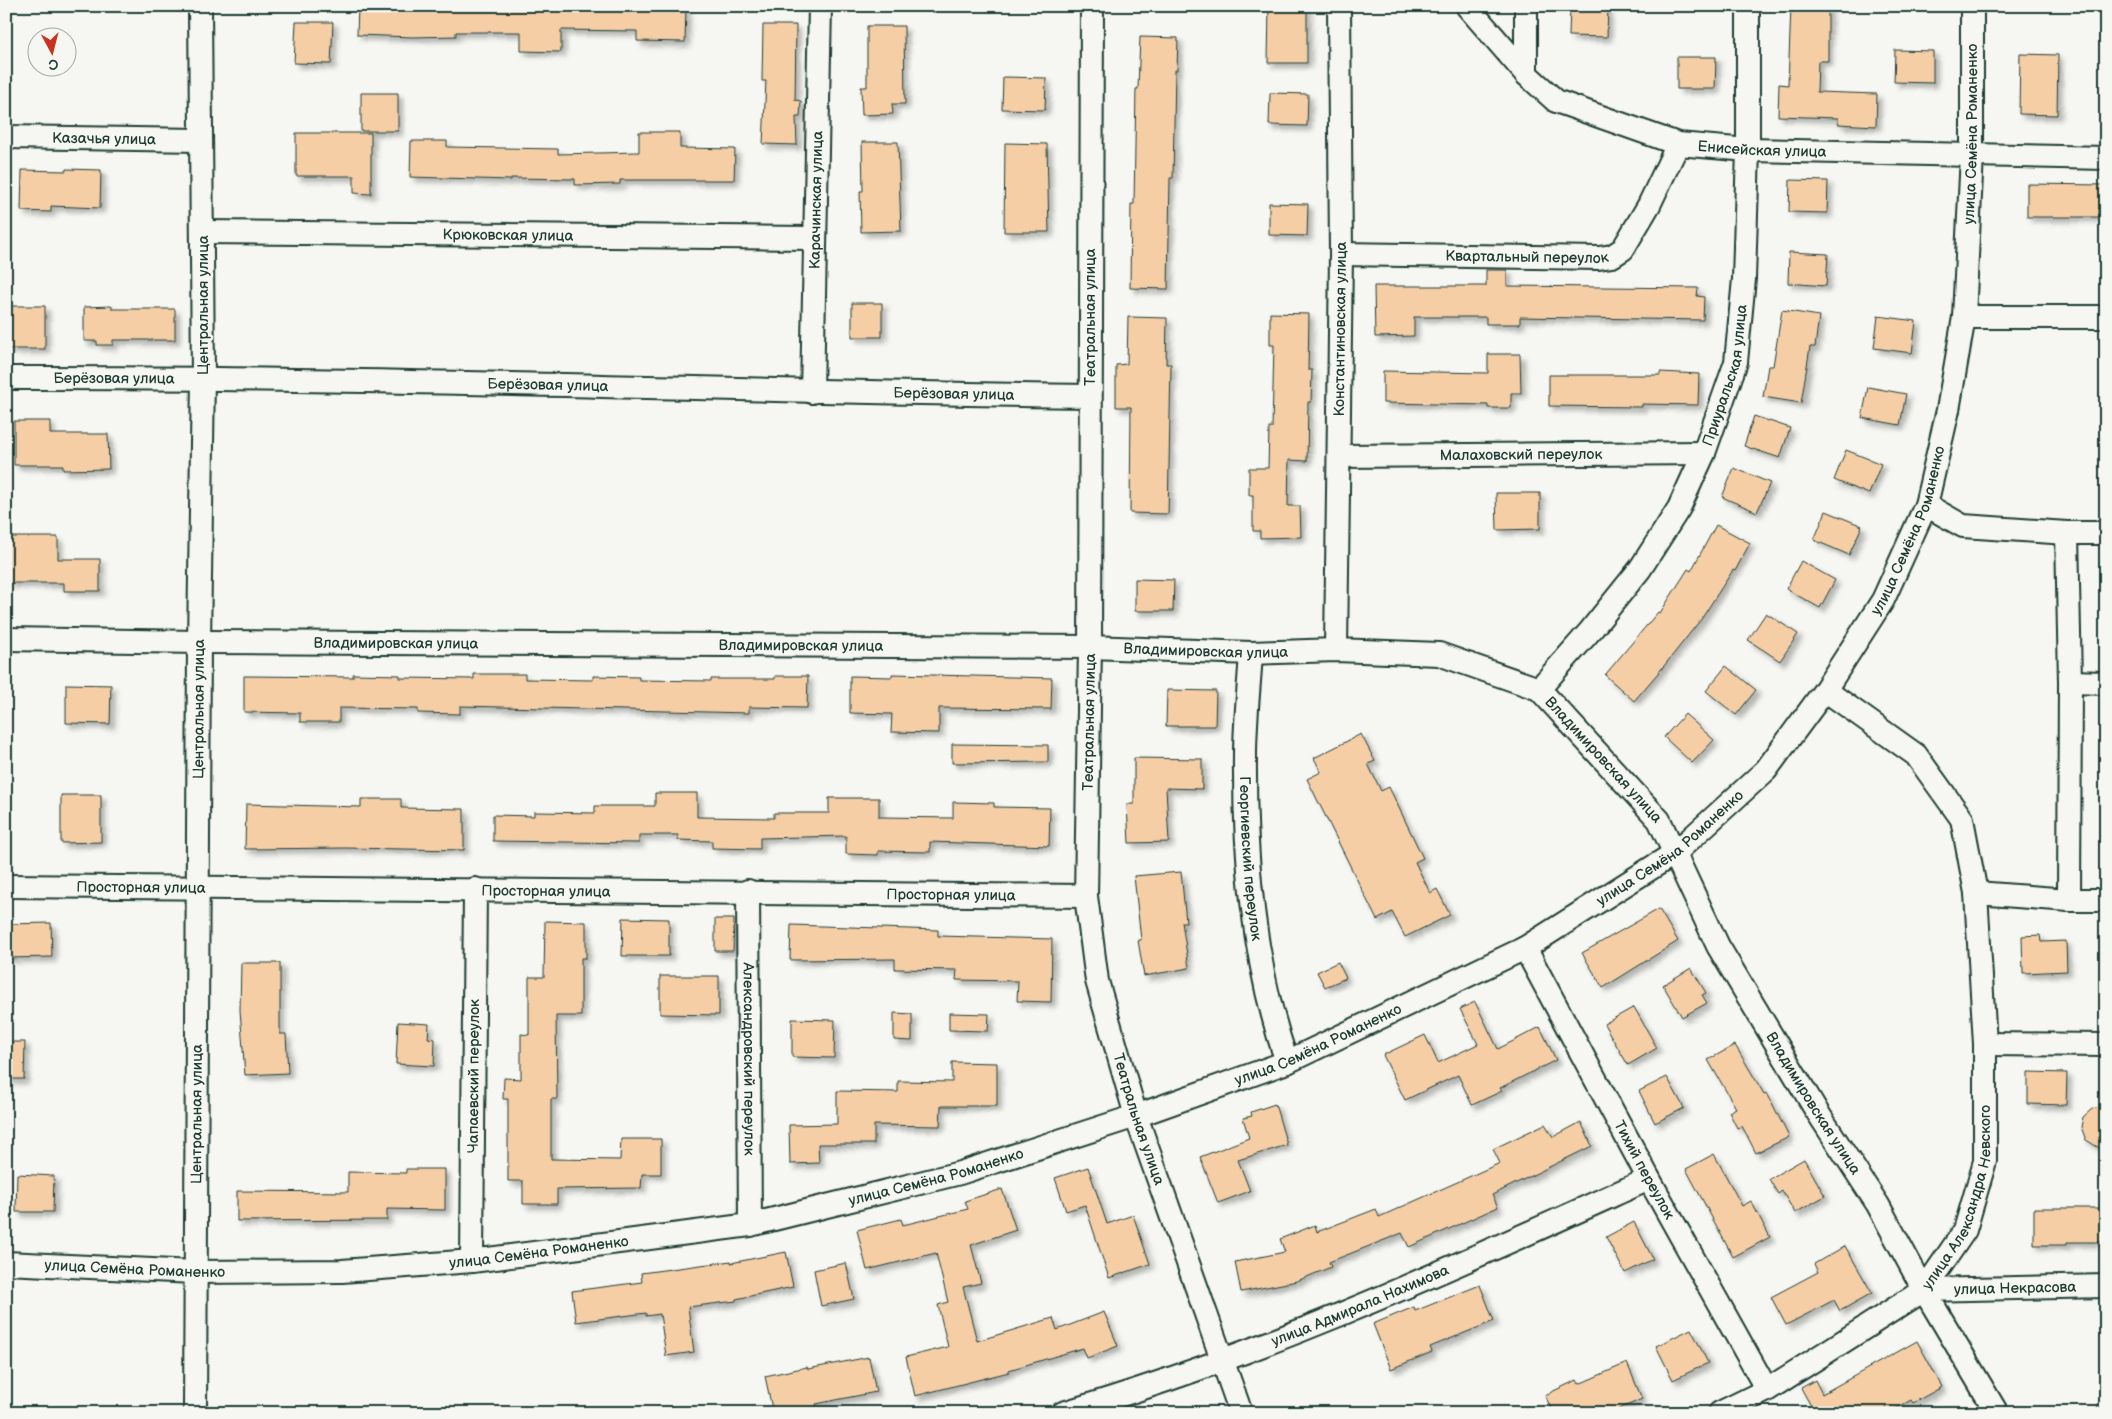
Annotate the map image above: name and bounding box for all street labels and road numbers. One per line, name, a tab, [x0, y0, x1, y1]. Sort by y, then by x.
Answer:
street label: улица Семёна Романенко	[1960, 44, 1982, 225]
street label: Казачья улица	[52, 129, 156, 149]
street label: Карачинская улица	[806, 131, 827, 269]
street label: Енисейская улица	[1697, 137, 1827, 162]
street label: Крюковская улица	[443, 225, 574, 246]
street label: Центральная улица	[194, 235, 213, 375]
street label: Константиновская улица	[1330, 241, 1351, 417]
street label: Квартальный переулок	[1445, 247, 1610, 268]
street label: Театральная улица	[1081, 248, 1100, 386]
street label: Приуральская улица	[1698, 303, 1752, 449]
street label: Берёзовая улица	[53, 369, 175, 389]
street label: Берёзовая улица	[487, 374, 609, 396]
street label: Берёзовая улица	[893, 384, 1015, 405]
street label: улица Семёна Романенко	[1867, 444, 1949, 619]
street label: Малаховский переулок	[1440, 445, 1602, 465]
street label: Владимировская улица	[314, 634, 479, 654]
street label: Владимировская улица	[719, 636, 884, 656]
street label: Центральная улица	[189, 639, 209, 779]
street label: Владимировская улица	[1123, 639, 1289, 663]
street label: Театральная улица	[1079, 653, 1100, 791]
street label: Владимировская улица	[1541, 693, 1666, 827]
street label: Георгиевский переулок	[1235, 776, 1266, 942]
street label: улица Семёна Романенко	[1593, 786, 1748, 910]
street label: Просторная улица	[76, 878, 206, 898]
street label: Просторная улица	[481, 881, 611, 902]
street label: Просторная улица	[886, 885, 1016, 905]
street label: Александровский переулок	[738, 961, 759, 1156]
street label: Чапаевский переулок	[464, 999, 484, 1153]
street label: улица Семёна Романенко	[1232, 999, 1405, 1090]
street label: Владимировская улица	[1762, 1029, 1865, 1179]
street label: Центральная улица	[187, 1044, 207, 1184]
street label: Театральная улица	[1108, 1051, 1169, 1188]
street label: улица Александра Невского	[1918, 1105, 1996, 1294]
street label: Тихий переулок	[1609, 1117, 1679, 1223]
street label: улица Семёна Романенко	[847, 1144, 1026, 1210]
street label: улица Семёна Романенко	[448, 1232, 630, 1273]
street label: улица Семёна Романенко	[44, 1256, 225, 1282]
street label: улица Адмирала Нахимова	[1269, 1261, 1452, 1351]
street label: улица Некрасова	[1954, 1278, 2077, 1299]

